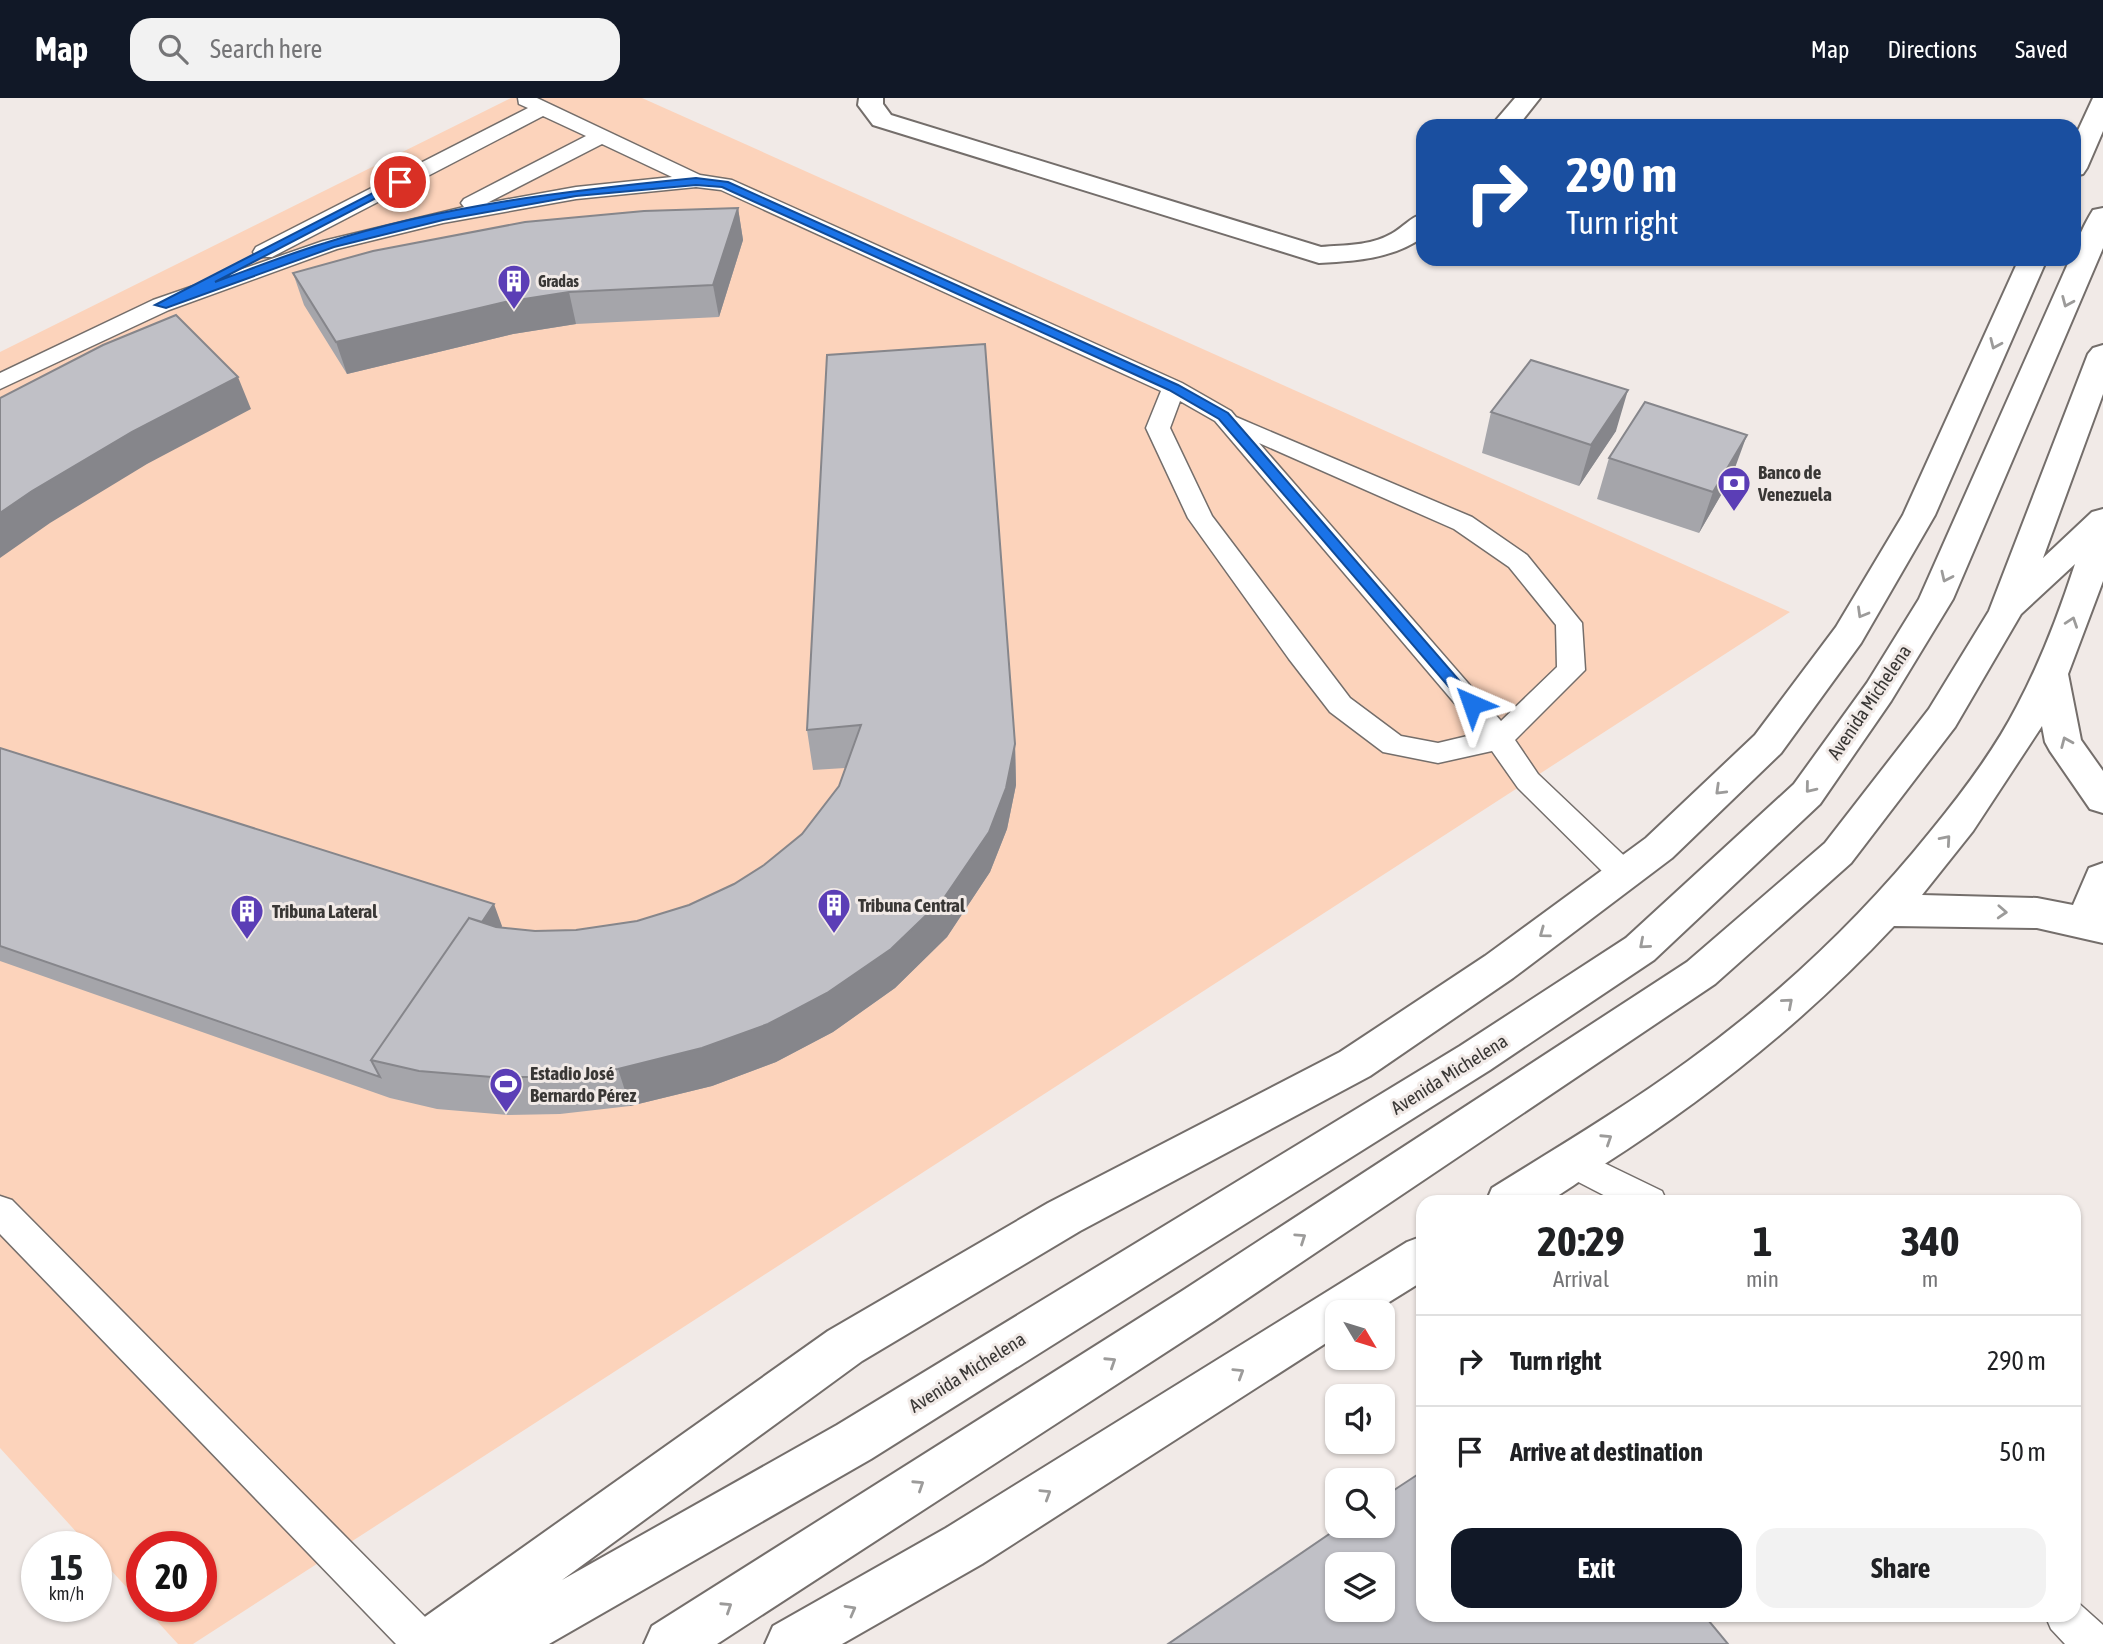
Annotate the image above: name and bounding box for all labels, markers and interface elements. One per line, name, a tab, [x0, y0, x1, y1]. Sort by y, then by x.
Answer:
search box	[130, 18, 620, 81]
text: Map	[35, 30, 88, 68]
icon: search	[154, 30, 192, 68]
text: Search here	[210, 34, 322, 64]
text: Map	[1811, 36, 1849, 63]
text: Directions	[1887, 36, 1977, 63]
text: Saved	[2015, 36, 2068, 63]
text: 290 m	[1566, 146, 1677, 202]
icon: right	[1451, 147, 1542, 238]
pin	[370, 152, 430, 212]
icon: arrive	[381, 163, 419, 201]
text: Turn right	[1566, 204, 1679, 241]
building icon: Gradas	[495, 262, 533, 311]
place label: Gradas	[538, 272, 579, 290]
one-way arrow	[2061, 294, 2075, 307]
one-way arrow	[1989, 337, 2003, 349]
place label: Banco de Venezuela	[1757, 461, 1832, 505]
bank icon: Banco de Venezuela	[1715, 464, 1753, 513]
one-way arrow	[1940, 570, 1954, 582]
one-way arrow	[1857, 605, 1870, 618]
one-way arrow	[2064, 617, 2078, 629]
street label: Avenida Michelena	[1823, 641, 1915, 763]
position arrow	[1435, 667, 1509, 741]
one-way arrow	[2060, 737, 2074, 749]
one-way arrow	[1715, 781, 1728, 794]
one-way arrow	[1805, 781, 1818, 793]
one-way arrow	[1938, 835, 1950, 848]
building icon: Tribuna Central	[815, 886, 853, 935]
building icon: Tribuna Lateral	[228, 892, 266, 941]
place label: Tribuna Central	[858, 894, 966, 916]
place label: Tribuna Lateral	[272, 900, 378, 922]
one-way arrow	[1997, 904, 2008, 919]
one-way arrow	[1539, 925, 1552, 937]
one-way arrow	[1640, 936, 1653, 948]
one-way arrow	[1780, 999, 1793, 1011]
street label: Avenida Michelena	[1387, 1029, 1511, 1119]
place label: Estadio José Bernardo Pérez	[530, 1062, 636, 1106]
sports icon: Estadio José Bernardo Pérez	[487, 1065, 525, 1114]
one-way arrow	[1599, 1135, 1612, 1148]
text: 20:29	[1537, 1217, 1625, 1265]
text: 1	[1753, 1217, 1772, 1265]
text: 340	[1900, 1217, 1960, 1265]
one-way arrow	[1294, 1233, 1307, 1246]
text: Arrival	[1553, 1266, 1609, 1292]
text: min	[1746, 1266, 1779, 1292]
text: m	[1922, 1266, 1938, 1292]
north arrow	[1325, 1300, 1395, 1370]
map controls	[1325, 1300, 1395, 1622]
street label: Avenida Michelena	[905, 1327, 1029, 1417]
icon: right	[1451, 1342, 1489, 1380]
text: Turn right	[1510, 1346, 1601, 1376]
text: 290 m	[1987, 1346, 2046, 1376]
one-way arrow	[1103, 1358, 1116, 1371]
one-way arrow	[1231, 1368, 1244, 1381]
button: sound	[1325, 1384, 1395, 1454]
icon: arrive	[1451, 1433, 1489, 1471]
text: Arrive at destination	[1510, 1437, 1703, 1467]
text: 50 m	[1999, 1437, 2046, 1467]
button: search	[1325, 1468, 1395, 1538]
one-way arrow	[911, 1480, 924, 1493]
one-way arrow	[1039, 1490, 1052, 1503]
button: Exit	[1451, 1528, 1742, 1608]
button: Share	[1756, 1528, 2046, 1608]
speed limit sign: 20	[126, 1531, 217, 1622]
text: 15	[50, 1547, 83, 1587]
button: layers	[1325, 1552, 1395, 1622]
text: km/h	[49, 1583, 84, 1604]
one-way arrow	[720, 1603, 733, 1616]
one-way arrow	[844, 1605, 856, 1618]

